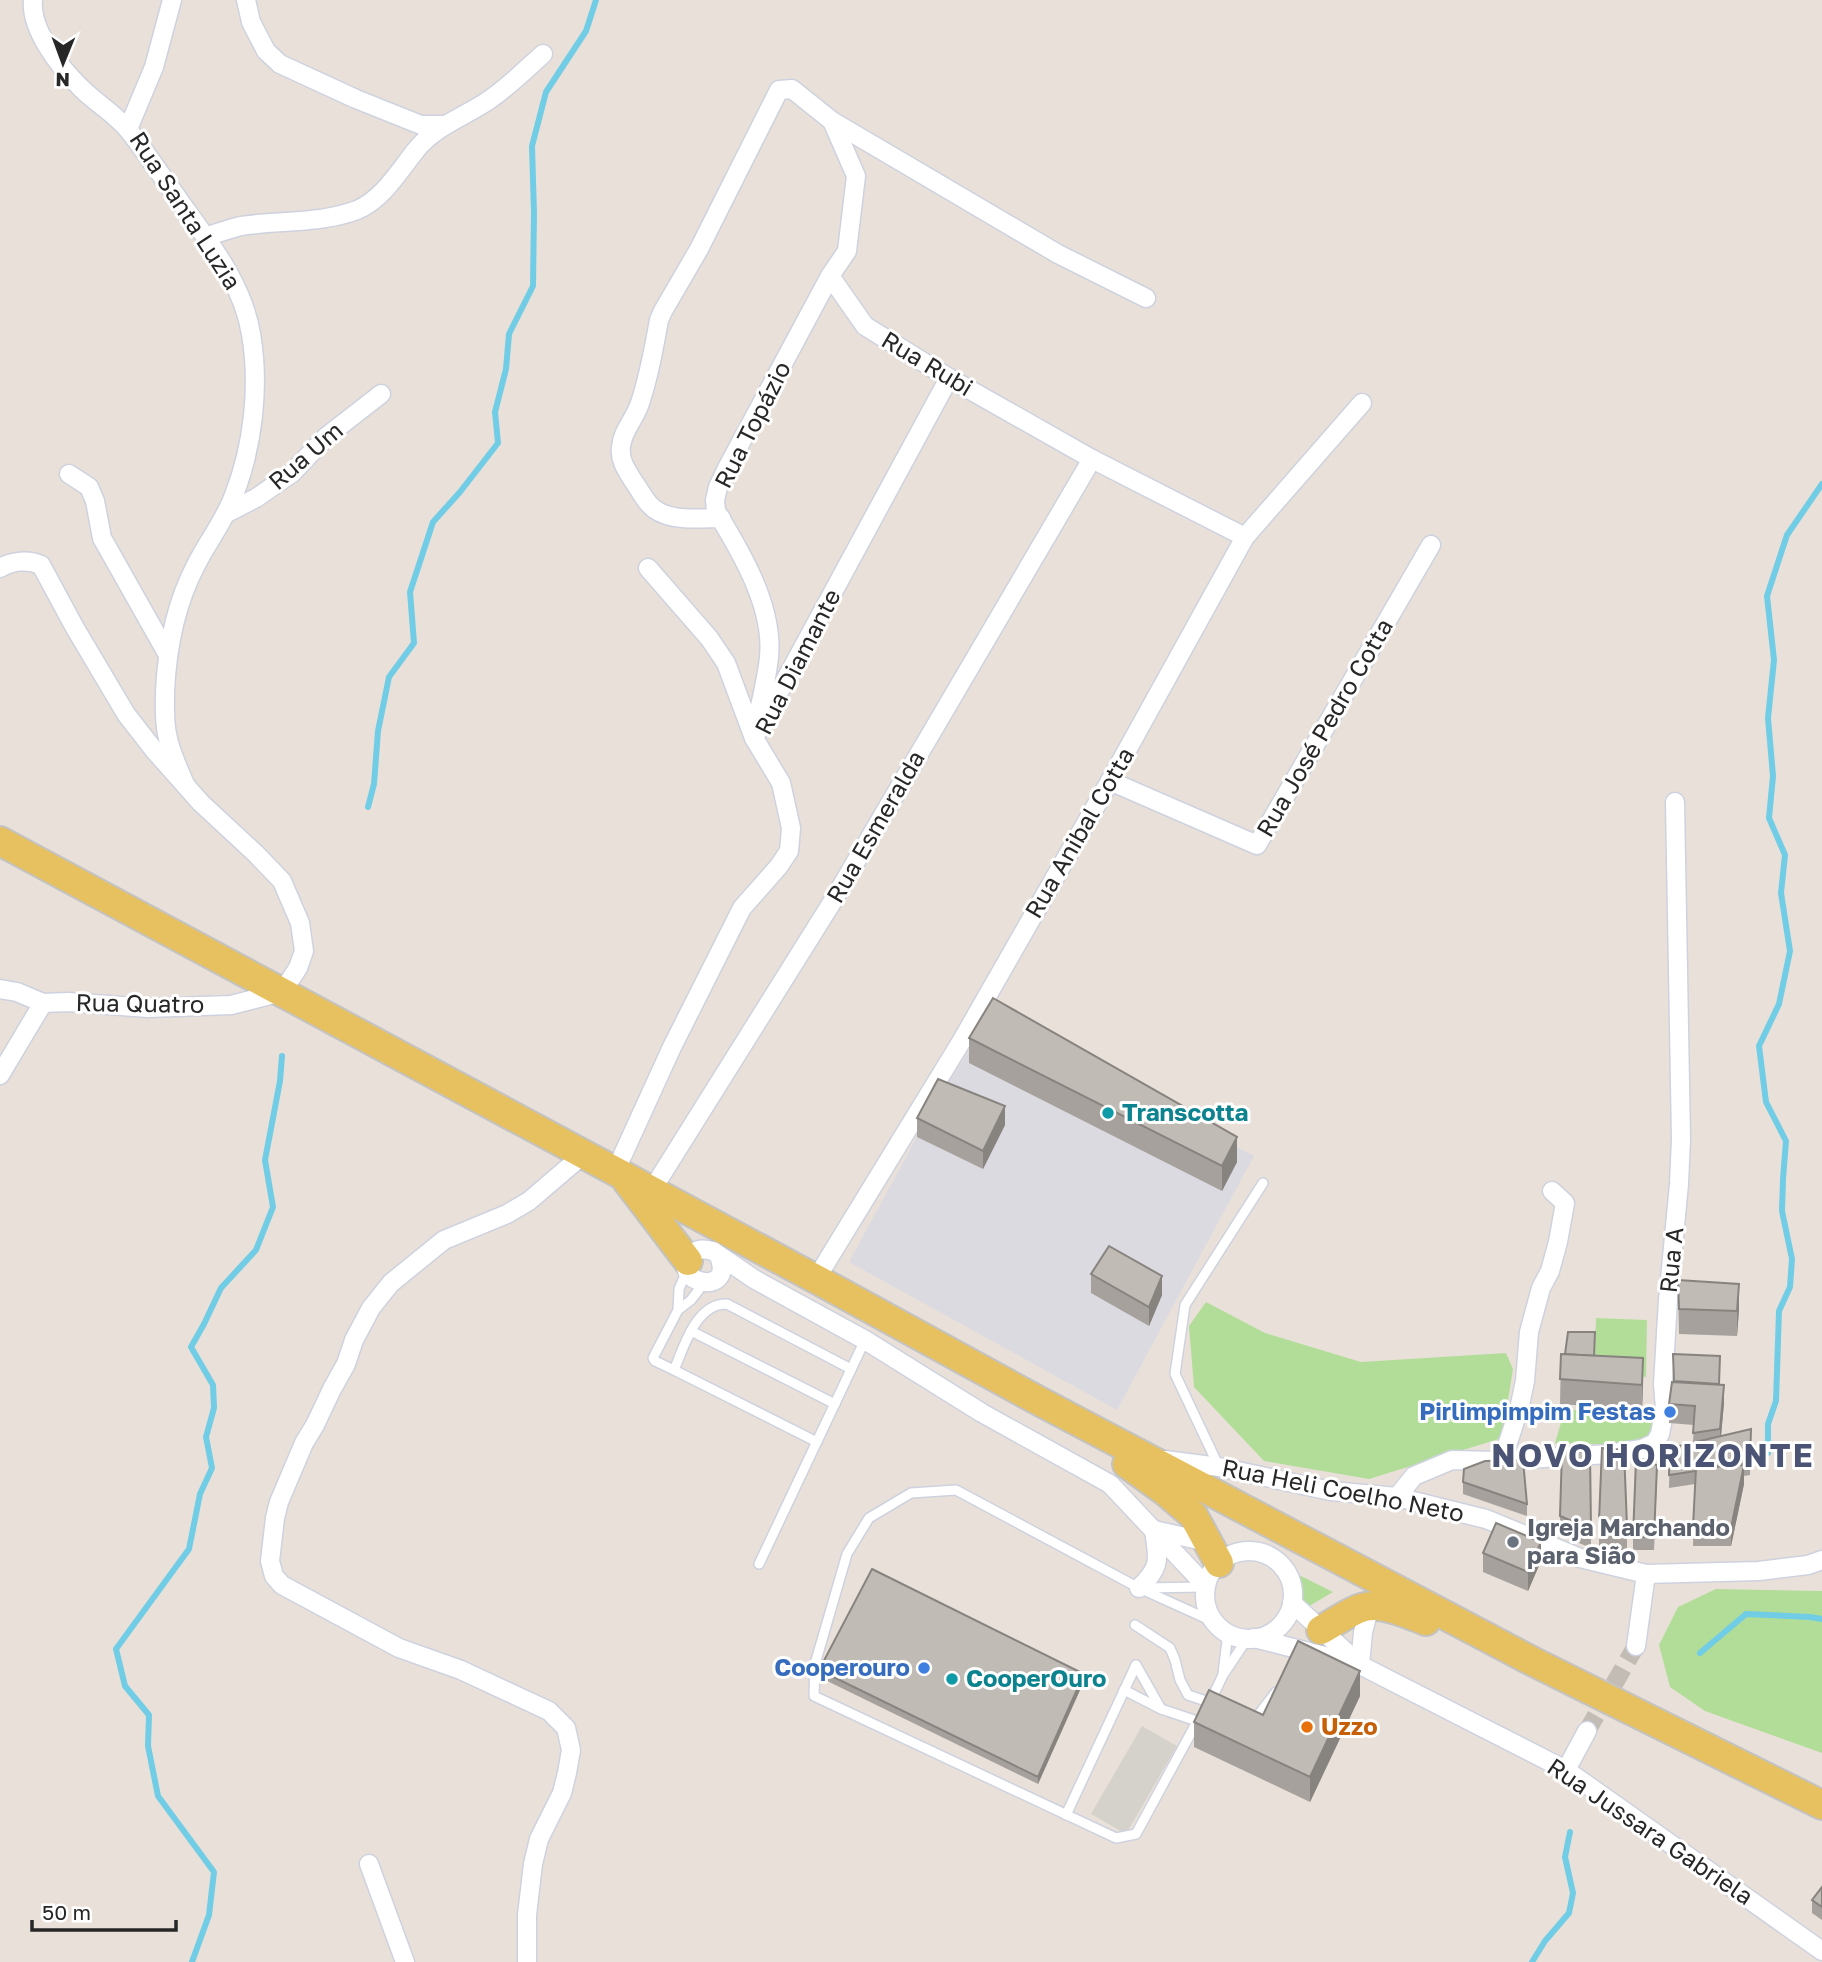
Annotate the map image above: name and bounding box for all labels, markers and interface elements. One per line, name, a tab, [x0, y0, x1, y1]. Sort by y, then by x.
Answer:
north arrow	[28, 28, 98, 98]
text: N	[55, 69, 70, 92]
street label: Rua Santa Luzia	[124, 126, 248, 295]
street label: Rua Rubi	[877, 324, 979, 401]
street label: Rua Topázio	[707, 356, 796, 493]
street label: Rua Um	[262, 415, 348, 495]
street label: Rua Diamante	[748, 584, 846, 739]
street label: Rua José Pedro Cotta	[1249, 613, 1398, 842]
street label: Rua Anibal Cotta	[1018, 742, 1139, 923]
street label: Rua Esmeralda	[819, 745, 930, 907]
street label: Rua Quatro	[75, 987, 205, 1018]
place label: Transcotta	[1122, 1097, 1249, 1126]
marker: Transcotta	[1100, 1105, 1116, 1121]
street label: Rua A	[1653, 1226, 1688, 1294]
place label: Pirlimpimpim Festas	[1419, 1396, 1656, 1425]
marker: Pirlimpimpim Festas	[1662, 1404, 1678, 1420]
district label: NOVO HORIZONTE	[1491, 1436, 1815, 1474]
street label: Rua Heli Coelho Neto	[1220, 1452, 1467, 1527]
place label: Igreja Marchando para Sião	[1527, 1512, 1730, 1569]
marker: Igreja Marchando para Sião	[1505, 1534, 1521, 1550]
place label: Cooperouro	[774, 1652, 910, 1681]
marker: Cooperouro	[916, 1660, 932, 1676]
place label: CooperOuro	[966, 1663, 1106, 1692]
marker: CooperOuro	[944, 1671, 960, 1687]
place label: Uzzo	[1321, 1711, 1378, 1740]
marker: Uzzo	[1299, 1719, 1315, 1735]
street label: Rua Jussara Gabriela	[1543, 1751, 1759, 1910]
scale bar	[32, 1888, 175, 1932]
text: 50 m	[42, 1899, 91, 1925]

